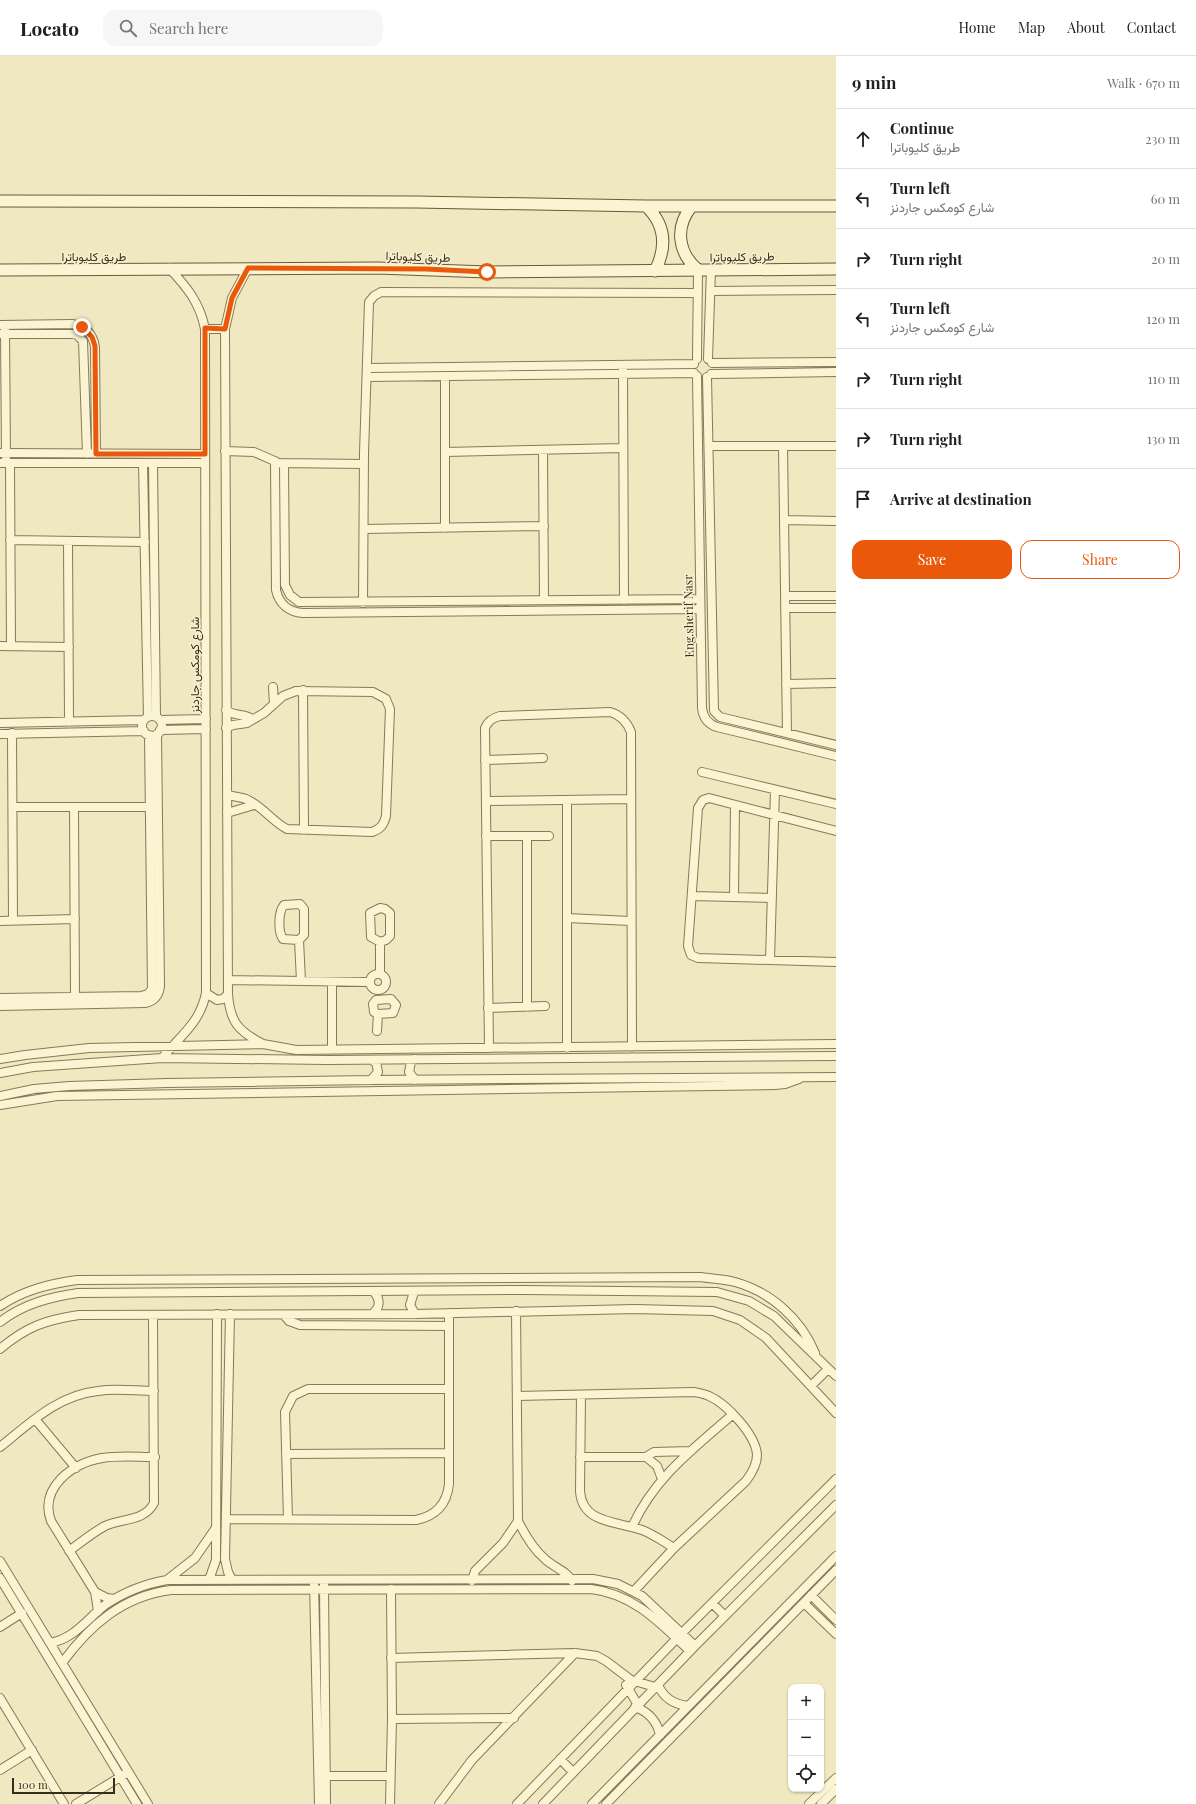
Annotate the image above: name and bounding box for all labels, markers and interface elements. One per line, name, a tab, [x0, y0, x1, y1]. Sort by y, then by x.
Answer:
search box	[103, 10, 383, 46]
text: Locato	[20, 15, 79, 41]
icon: search	[117, 17, 139, 39]
text: Search here	[149, 18, 228, 38]
text: Home	[958, 18, 996, 37]
text: Map	[1018, 18, 1045, 37]
text: About	[1067, 18, 1105, 37]
text: Contact	[1127, 18, 1176, 37]
text: 9 min	[852, 71, 897, 93]
text: Walk · 670 m	[1107, 74, 1180, 91]
text: Continue	[890, 118, 954, 138]
icon: ahead	[852, 128, 874, 150]
text: 230 m	[1145, 130, 1180, 147]
text: طريق كليوباترا	[890, 138, 960, 155]
text: Turn left	[890, 178, 951, 198]
icon: left	[852, 188, 874, 210]
text: 60 m	[1151, 190, 1180, 207]
text: شارع كومكس جاردنز	[890, 198, 994, 215]
street label: طريق كليوباترا	[385, 247, 451, 266]
street label: طريق كليوباترا	[709, 247, 775, 266]
street label: طريق كليوباترا	[62, 248, 127, 265]
icon: right	[852, 248, 874, 270]
text: Turn right	[890, 249, 963, 269]
text: 20 m	[1151, 250, 1180, 267]
route start	[478, 263, 496, 281]
text: Turn left	[890, 298, 951, 318]
icon: left	[852, 308, 874, 330]
text: 120 m	[1146, 310, 1180, 327]
route end	[73, 318, 91, 336]
text: شارع كومكس جاردنز	[890, 318, 994, 335]
icon: right	[852, 368, 874, 390]
text: Turn right	[890, 369, 963, 389]
text: 110 m	[1148, 370, 1180, 387]
icon: right	[852, 428, 874, 450]
text: Turn right	[890, 429, 963, 449]
text: 130 m	[1147, 430, 1180, 447]
icon: arrive	[852, 488, 874, 510]
text: Arrive at destination	[890, 489, 1032, 509]
button: Save	[852, 540, 1012, 579]
button: Share	[1020, 540, 1180, 579]
street label: Eng.sherif Nasr	[679, 574, 697, 658]
street label: شارع كومكس جاردنز	[186, 617, 204, 714]
map controls	[788, 1684, 824, 1792]
button: +	[788, 1684, 824, 1720]
button: −	[788, 1720, 824, 1756]
button: locate	[788, 1756, 824, 1792]
scale bar	[12, 1776, 115, 1795]
text: 100 m	[18, 1777, 48, 1792]

